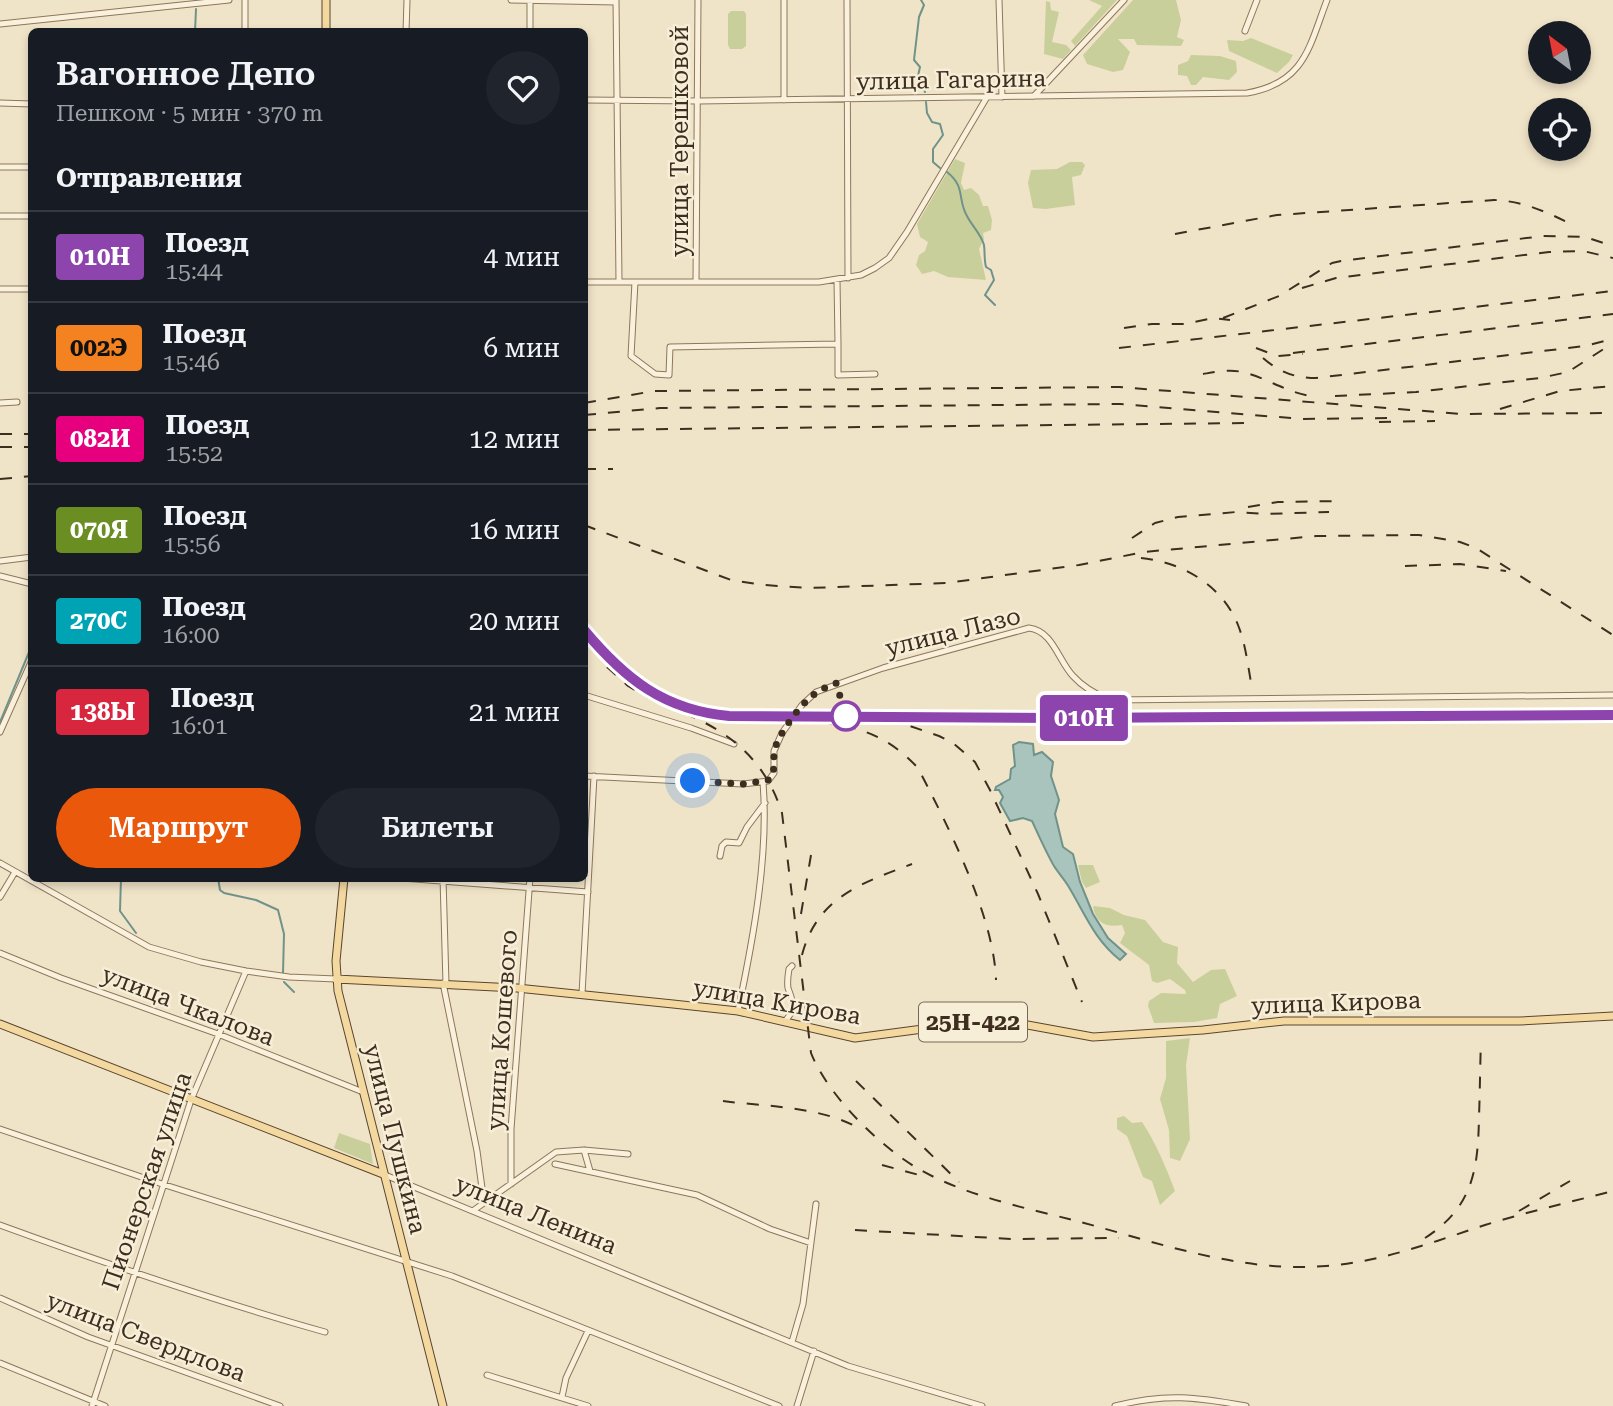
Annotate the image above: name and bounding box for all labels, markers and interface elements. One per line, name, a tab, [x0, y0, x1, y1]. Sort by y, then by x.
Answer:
north arrow	[1528, 21, 1591, 84]
map controls	[1528, 21, 1591, 161]
street label: улица Терешковой	[666, 25, 694, 257]
button: heart	[486, 51, 560, 125]
text: Вагонное Депо	[56, 54, 316, 93]
street label: улица Гагарина	[856, 64, 1046, 96]
button: locate	[1528, 98, 1591, 161]
text: Пешком · 5 мин · 370 m	[56, 100, 323, 127]
text: Отправления	[56, 163, 242, 193]
text: Поезд	[165, 228, 249, 258]
text: 4 мин	[483, 242, 560, 272]
text: 010Н	[70, 243, 130, 271]
text: 15:44	[165, 258, 223, 285]
text: Поезд	[163, 319, 246, 349]
text: 6 мин	[483, 333, 560, 363]
text: 002Э	[70, 334, 128, 362]
text: 15:46	[163, 349, 220, 376]
text: Поезд	[165, 410, 249, 440]
text: 12 мин	[469, 424, 560, 454]
text: 082И	[70, 425, 130, 453]
text: 15:52	[165, 440, 223, 467]
text: Поезд	[163, 501, 247, 531]
text: 16 мин	[469, 515, 560, 545]
text: 070Я	[70, 516, 128, 544]
text: 15:56	[163, 531, 221, 558]
text: Поезд	[162, 592, 246, 622]
street label: улица Лазо	[883, 602, 1023, 662]
text: 20 мин	[469, 606, 560, 636]
text: 270С	[70, 607, 127, 635]
text: 16:00	[162, 622, 220, 649]
text: Поезд	[170, 683, 254, 713]
line badge: 010Н	[1035, 695, 1133, 741]
text: 21 мин	[469, 697, 560, 727]
text: 138Ы	[70, 698, 135, 726]
unlabelled marker	[831, 701, 861, 731]
text: 010Н	[1054, 704, 1114, 732]
text: 16:01	[170, 713, 228, 740]
your location	[675, 763, 710, 798]
button: Маршрут	[56, 788, 301, 868]
button: Билеты	[315, 788, 560, 868]
street label: улица Кошевого	[481, 929, 523, 1131]
street label: улица Чкалова	[98, 960, 278, 1052]
street label: улица Кирова	[691, 973, 863, 1031]
street label: улица Кирова	[1251, 986, 1421, 1020]
road number: 25Н-422	[919, 1002, 1027, 1042]
street label: улица Пушкина	[358, 1041, 432, 1237]
street label: Пионерская улица	[97, 1068, 197, 1294]
street label: улица Ленина	[451, 1170, 621, 1260]
street label: улица Свердлова	[42, 1286, 250, 1388]

